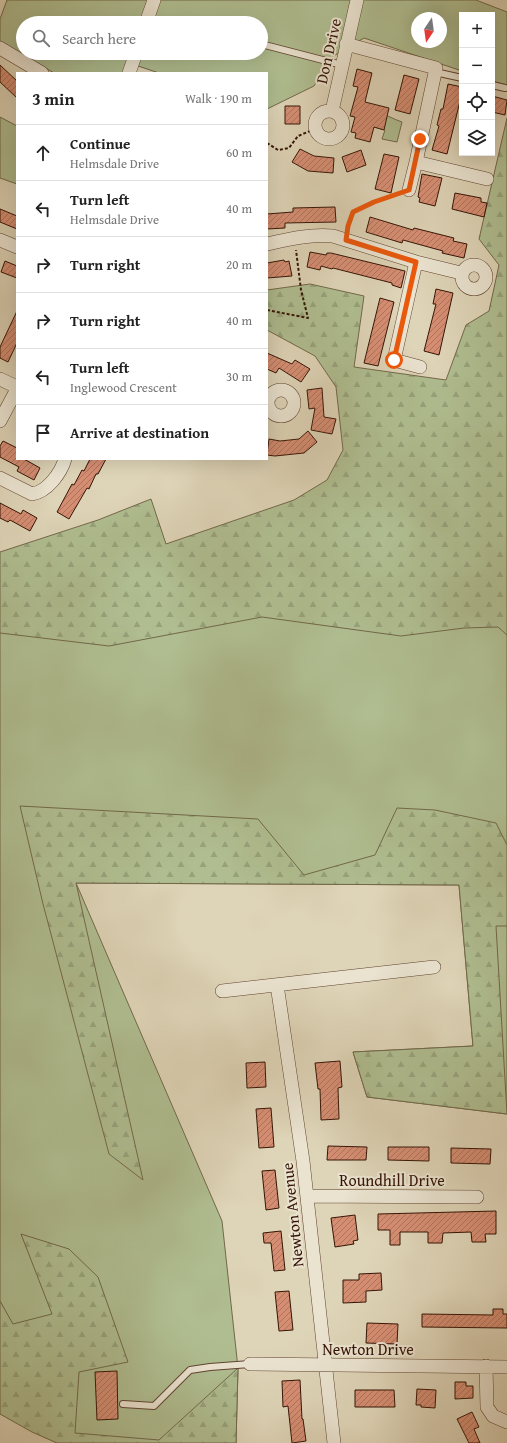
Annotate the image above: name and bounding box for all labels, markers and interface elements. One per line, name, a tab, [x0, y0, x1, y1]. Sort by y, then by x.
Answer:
north arrow	[411, 12, 447, 48]
map controls	[459, 12, 495, 156]
button: +	[459, 12, 495, 48]
search box	[16, 16, 268, 60]
street label: Don Drive	[309, 16, 347, 86]
icon: search	[30, 27, 52, 49]
text: Search here	[62, 28, 136, 49]
button: −	[459, 48, 495, 84]
button: locate	[459, 84, 495, 120]
text: 3 min	[32, 86, 74, 111]
text: Walk · 190 m	[185, 89, 252, 108]
button: layers	[459, 120, 495, 156]
route end	[411, 130, 429, 148]
text: Continue	[70, 133, 131, 154]
icon: ahead	[32, 142, 54, 164]
text: 60 m	[226, 143, 252, 162]
text: Helmsdale Drive	[70, 154, 159, 173]
text: Turn left	[70, 189, 129, 210]
icon: left	[32, 198, 54, 220]
text: 40 m	[226, 199, 252, 218]
text: Helmsdale Drive	[70, 210, 159, 229]
icon: right	[32, 254, 54, 276]
text: Turn right	[70, 254, 141, 275]
text: 20 m	[226, 255, 252, 274]
icon: right	[32, 310, 54, 332]
text: Turn right	[70, 310, 141, 331]
text: 40 m	[226, 311, 252, 330]
route start	[385, 351, 403, 369]
text: Turn left	[70, 357, 129, 378]
icon: left	[32, 366, 54, 388]
text: 30 m	[226, 367, 252, 386]
text: Inglewood Crescent	[70, 378, 177, 397]
icon: arrive	[32, 422, 54, 444]
text: Arrive at destination	[70, 422, 209, 443]
street label: Newton Avenue	[275, 1162, 309, 1268]
street label: Roundhill Drive	[339, 1168, 445, 1192]
street label: Newton Drive	[322, 1337, 414, 1361]

